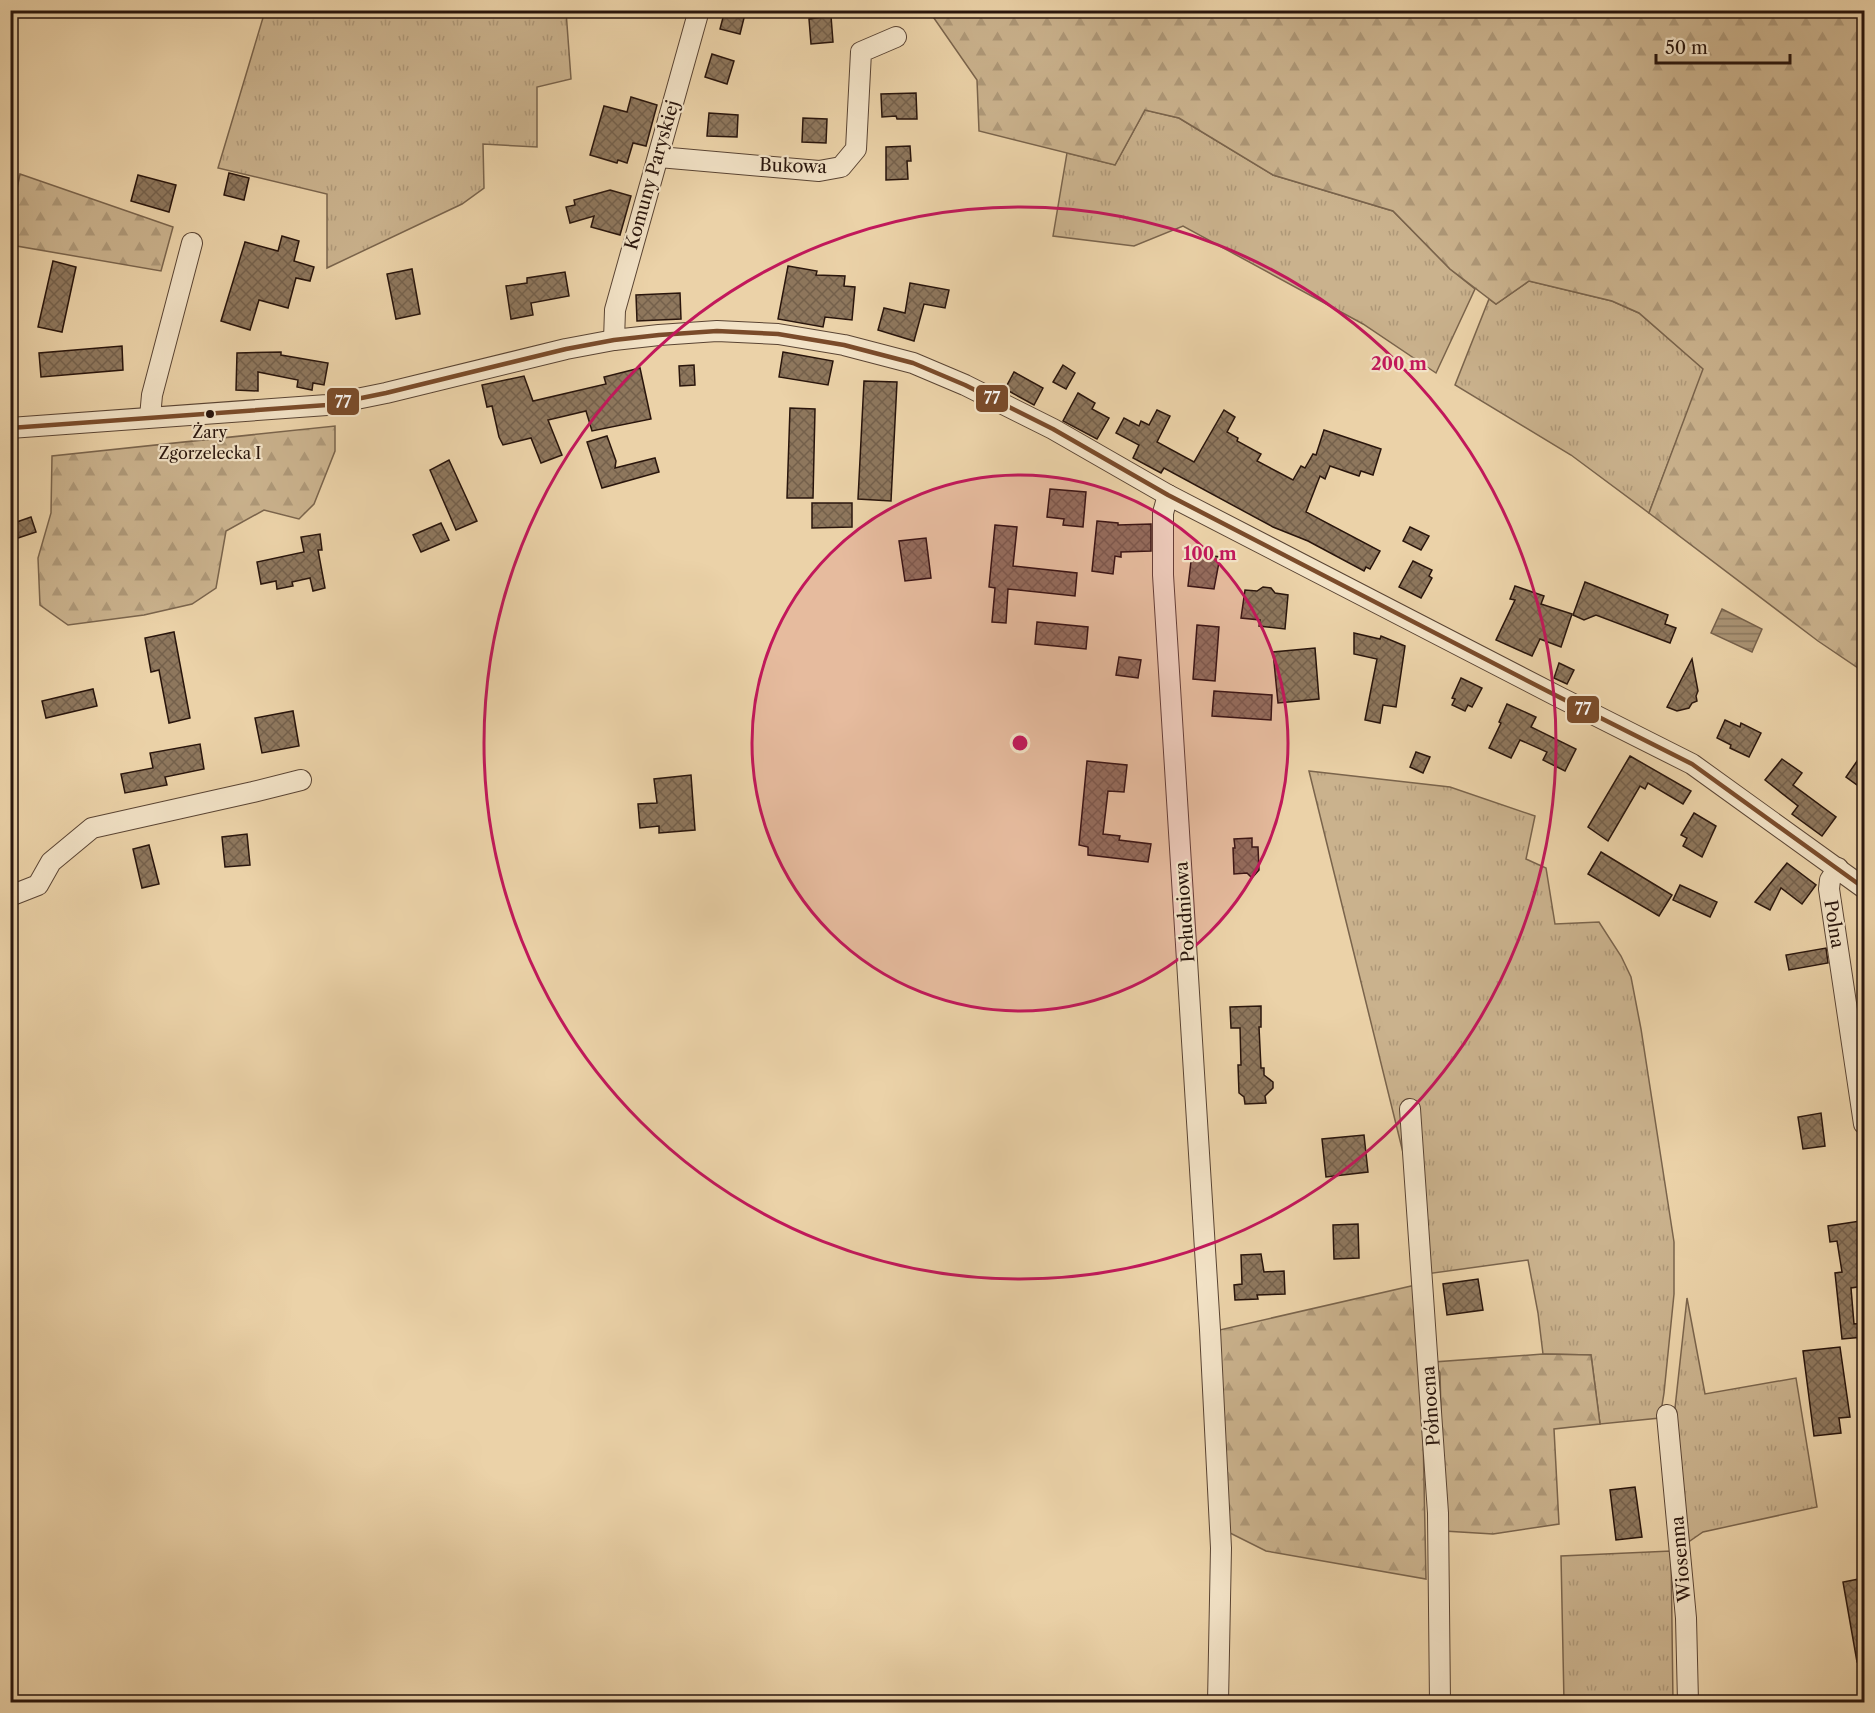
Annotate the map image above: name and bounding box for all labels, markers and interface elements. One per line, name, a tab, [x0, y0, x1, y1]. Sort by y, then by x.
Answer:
scale bar	[1656, 27, 1790, 65]
text: 50 m	[1665, 37, 1708, 59]
street label: Komuny Paryskiej	[620, 98, 684, 252]
street label: Bukowa	[759, 154, 828, 178]
text: 200 m	[1371, 353, 1427, 375]
line badge: 77	[975, 384, 1009, 413]
line badge: 77	[326, 387, 360, 416]
text: 77	[984, 388, 1001, 408]
text: 77	[335, 392, 352, 412]
marker: Żary Zgorzelecka I	[204, 408, 216, 420]
place label: Żary Zgorzelecka I	[159, 422, 261, 463]
text: 100 m	[1183, 543, 1237, 565]
line badge: 77	[1566, 695, 1600, 724]
text: 77	[1575, 699, 1592, 719]
centre of rings	[1010, 733, 1030, 753]
street label: Południowa	[1170, 860, 1200, 963]
street label: Polna	[1819, 898, 1849, 950]
street label: Północna	[1417, 1365, 1445, 1447]
street label: Wiosenna	[1666, 1515, 1696, 1604]

